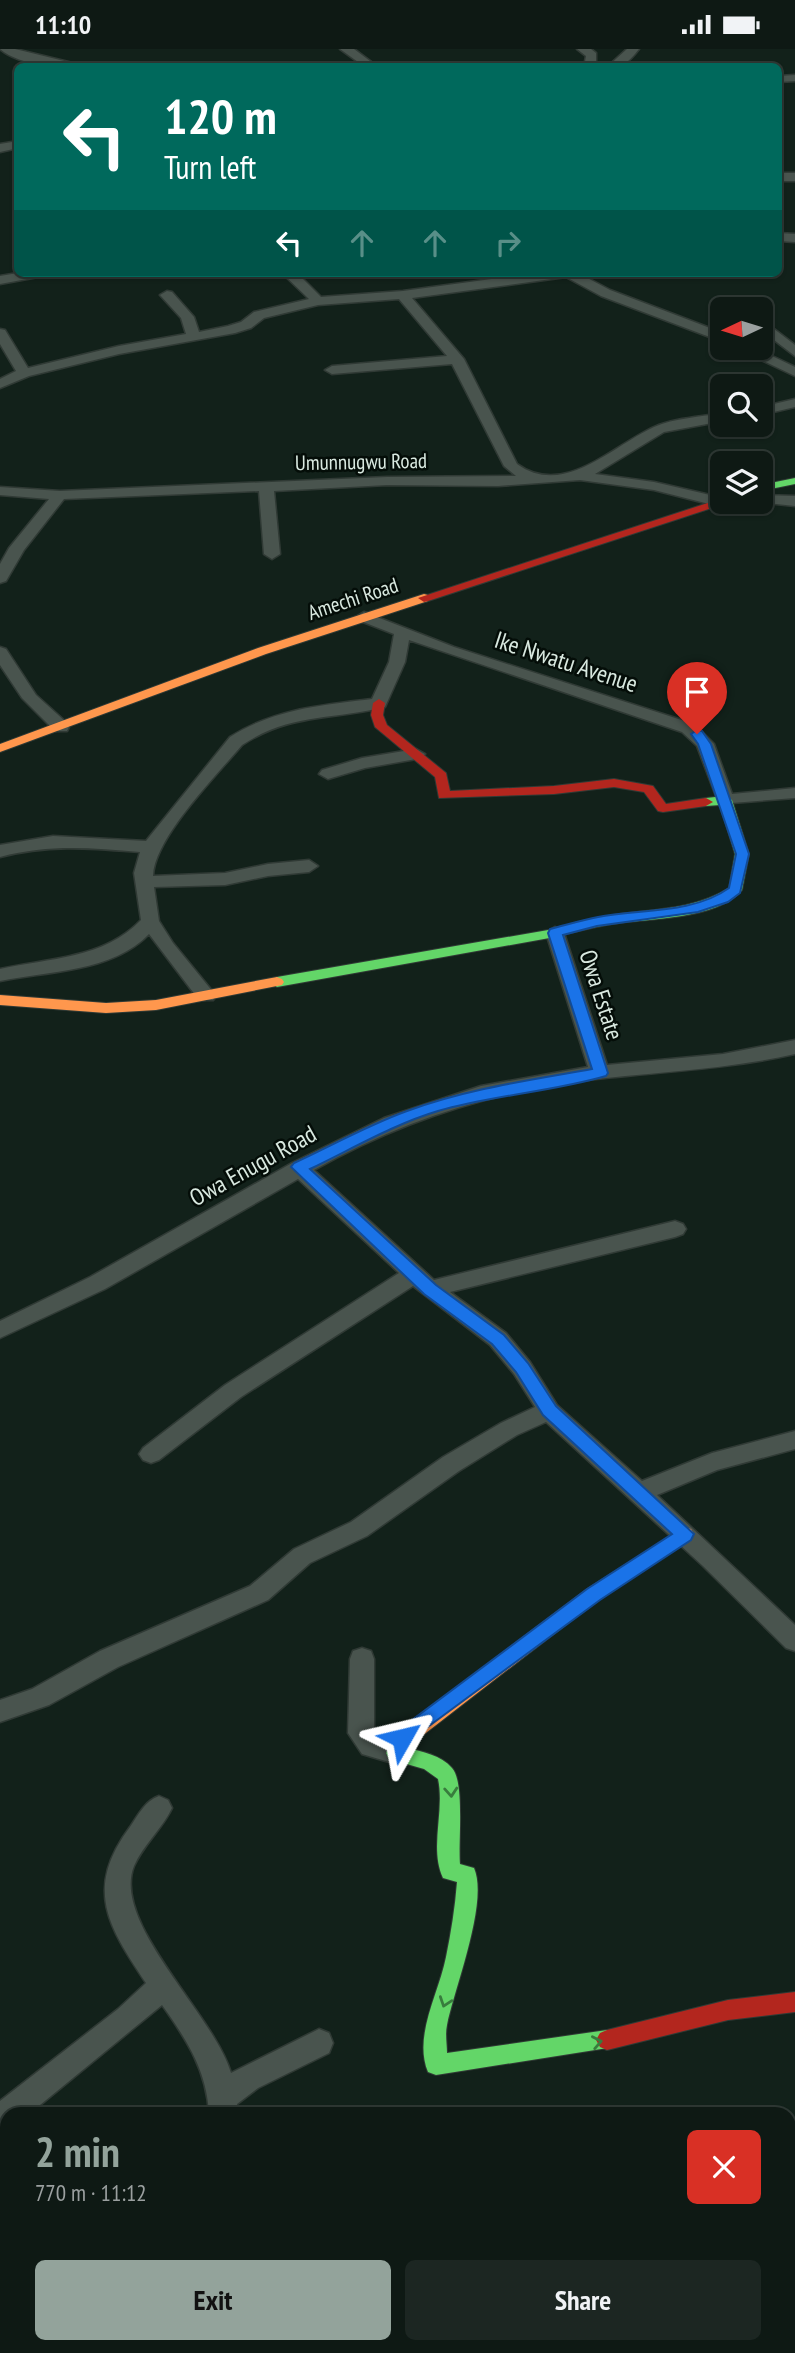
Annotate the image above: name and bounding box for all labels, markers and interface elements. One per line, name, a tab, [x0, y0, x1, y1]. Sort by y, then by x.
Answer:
text: 11:10	[35, 8, 91, 41]
text: 120 m	[164, 84, 277, 148]
icon: left	[49, 91, 140, 182]
text: Turn left	[164, 146, 256, 188]
icon: left	[270, 224, 308, 262]
icon: ahead	[343, 224, 381, 262]
icon: ahead	[416, 224, 454, 262]
icon: right	[489, 224, 527, 262]
north arrow	[710, 297, 774, 361]
map controls	[710, 297, 773, 514]
button: search	[710, 374, 773, 437]
street label: Umunnugwu Road	[295, 447, 427, 476]
button: layers	[710, 451, 773, 514]
street label: Amechi Road	[304, 571, 402, 626]
street label: Ike Nwatu Avenue	[491, 624, 642, 699]
pin	[667, 662, 727, 734]
icon: arrive	[678, 673, 716, 711]
street label: Owa Estate	[572, 946, 631, 1044]
street label: Owa Enugu Road	[184, 1118, 322, 1213]
position arrow	[365, 1701, 439, 1775]
one-way arrow	[443, 1787, 458, 1798]
one-way arrow	[439, 1995, 453, 2007]
one-way arrow	[591, 2036, 603, 2051]
text: 2 min	[35, 2124, 120, 2179]
button: close	[687, 2130, 761, 2204]
text: 770 m · 11:12	[35, 2178, 147, 2207]
button: Exit	[35, 2260, 391, 2340]
button: Share	[405, 2260, 761, 2340]

